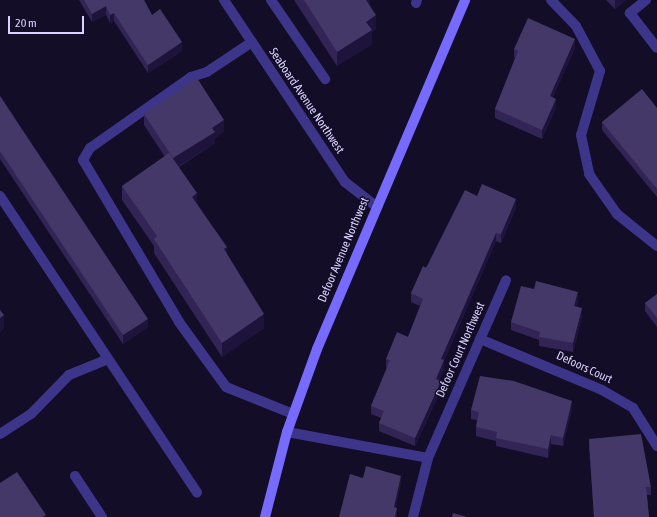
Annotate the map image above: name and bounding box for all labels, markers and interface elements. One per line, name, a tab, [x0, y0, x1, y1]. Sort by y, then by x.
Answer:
scale bar	[10, 8, 86, 34]
text: 20 m	[15, 16, 37, 30]
street label: Seaboard Avenue Northwest	[265, 45, 347, 157]
street label: Defoor Avenue Northwest	[315, 195, 373, 305]
street label: Defoor Court Northwest	[433, 300, 489, 400]
street label: Defoors Court	[554, 349, 614, 387]

